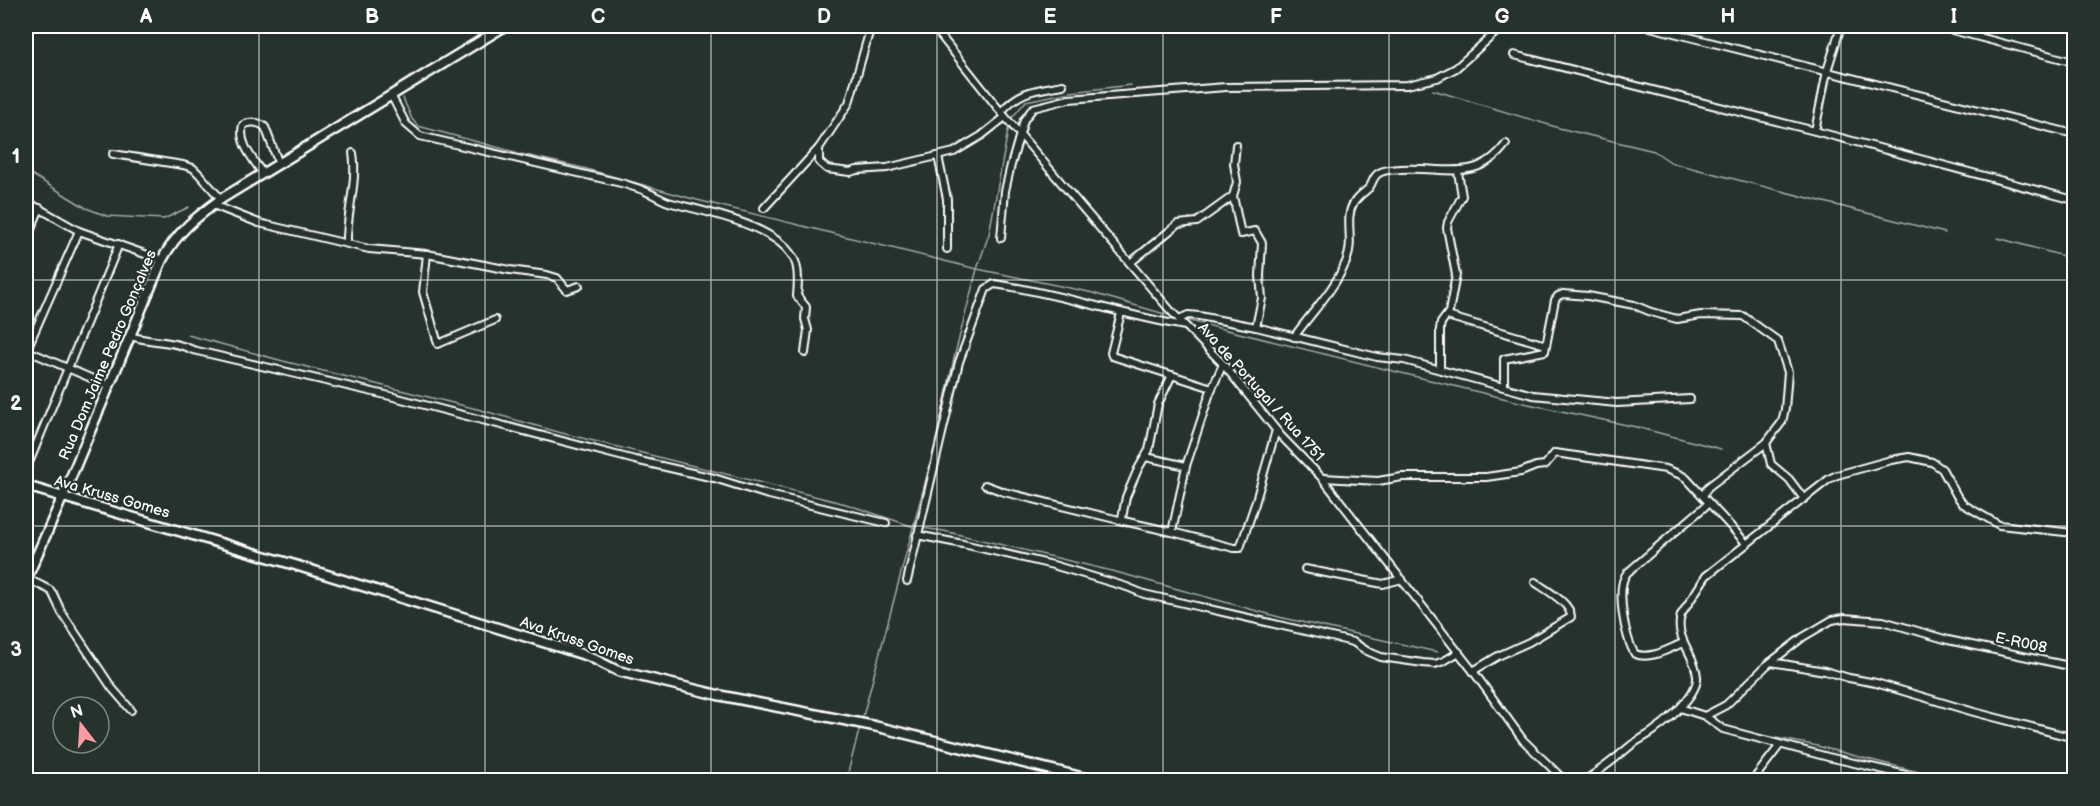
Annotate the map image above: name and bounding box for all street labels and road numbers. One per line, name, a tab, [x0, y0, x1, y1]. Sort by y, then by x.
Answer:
street label: Rua Dom Jaime Pedro Gonçalves	[55, 246, 161, 463]
street label: Ava de Portugal / Rua 1751	[1194, 319, 1328, 465]
street label: Ava Kruss Gomes	[52, 471, 172, 523]
street label: Ava Kruss Gomes	[518, 613, 637, 670]
street label: E-R008	[1993, 628, 2049, 658]

